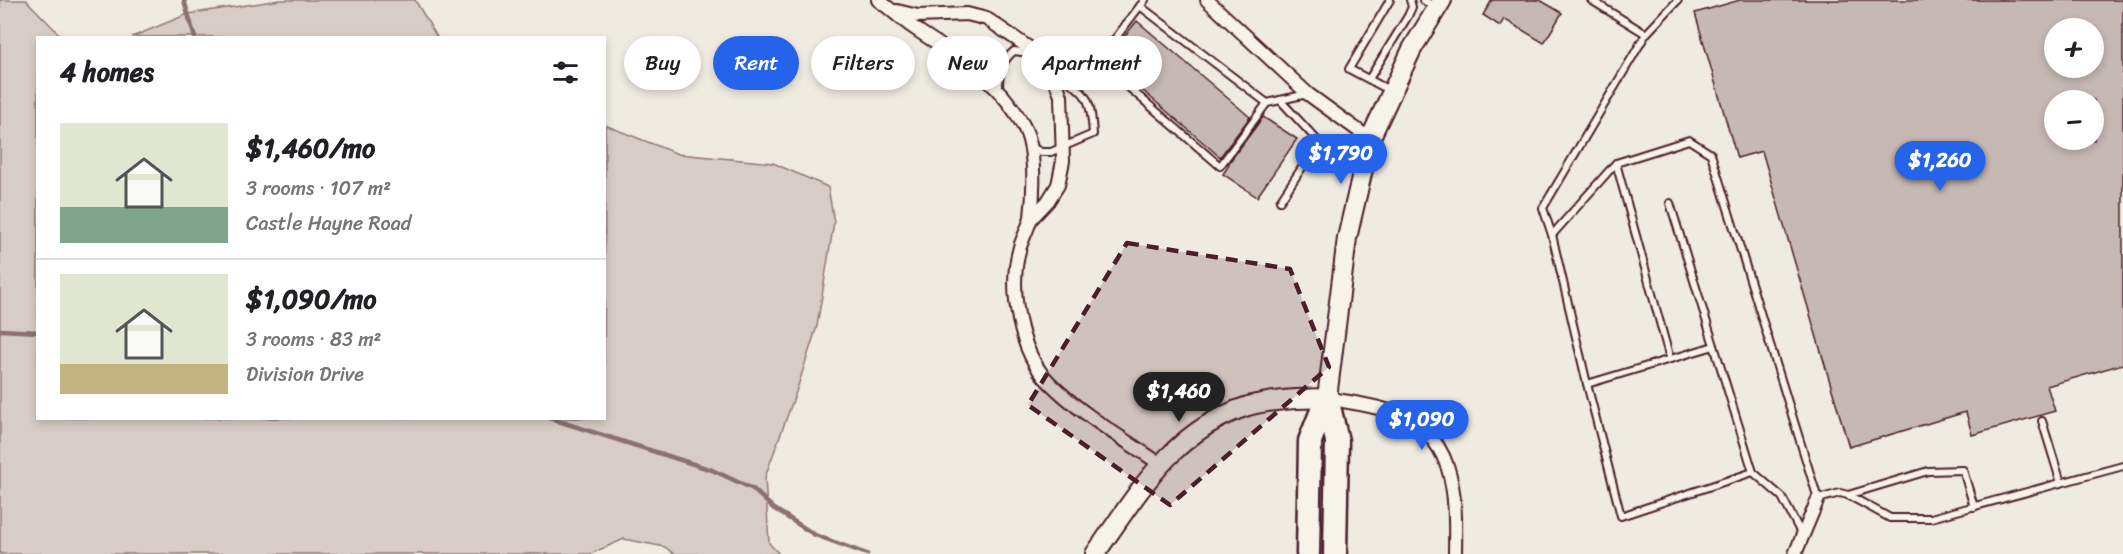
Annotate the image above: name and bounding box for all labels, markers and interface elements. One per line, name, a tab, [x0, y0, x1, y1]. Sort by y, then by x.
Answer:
map controls	[2044, 18, 2104, 150]
button: +	[2044, 18, 2104, 78]
chip: Buy	[624, 36, 701, 90]
chip: Rent	[713, 36, 799, 90]
chip: Filters	[811, 36, 915, 90]
chip: New	[927, 36, 1009, 90]
chip: Apartment	[1021, 36, 1162, 90]
text: 4 homes	[60, 49, 154, 95]
icon: filters	[549, 56, 582, 89]
button: −	[2044, 90, 2104, 150]
text: $1,460/mo	[246, 125, 375, 171]
pin: $1,790	[1292, 134, 1390, 185]
text: $1,790	[1309, 136, 1373, 171]
pin: $1,260	[1891, 141, 1989, 192]
text: $1,260	[1909, 143, 1971, 178]
icon: home	[108, 147, 180, 219]
text: 3 rooms · 107 m²	[246, 171, 391, 206]
text: Castle Hayne Road	[246, 206, 411, 241]
text: $1,090/mo	[246, 276, 377, 322]
icon: home	[108, 298, 180, 370]
text: 3 rooms · 83 m²	[246, 322, 381, 357]
text: Division Drive	[246, 357, 364, 392]
pin: $1,460	[1130, 372, 1228, 423]
text: $1,460	[1147, 374, 1211, 409]
pin: $1,090	[1373, 400, 1471, 451]
text: $1,090	[1390, 402, 1454, 437]

